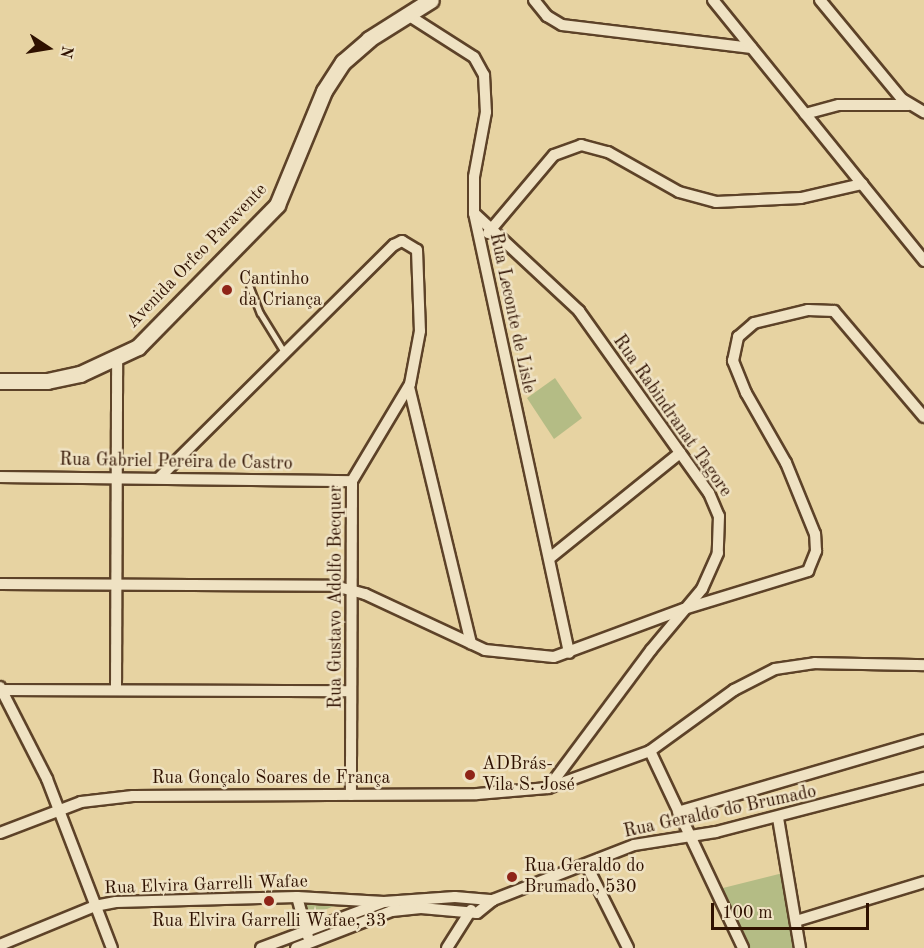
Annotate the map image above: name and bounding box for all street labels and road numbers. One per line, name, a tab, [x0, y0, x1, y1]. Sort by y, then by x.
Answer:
street label: Avenida Orfeo Paravente	[122, 179, 272, 333]
street label: Rua Leconte de Lisle	[484, 231, 540, 395]
street label: Rua Rabindranat Tagore	[608, 331, 736, 501]
street label: Rua Gabriel Pereira de Castro	[59, 449, 293, 475]
street label: Rua Gustavo Adolfo Becquer	[325, 485, 347, 709]
street label: Rua Gonçalo Soares de França	[152, 767, 390, 789]
street label: Rua Geraldo do Brumado	[622, 781, 818, 843]
street label: Rua Elvira Garrelli Wafae	[104, 871, 308, 899]

